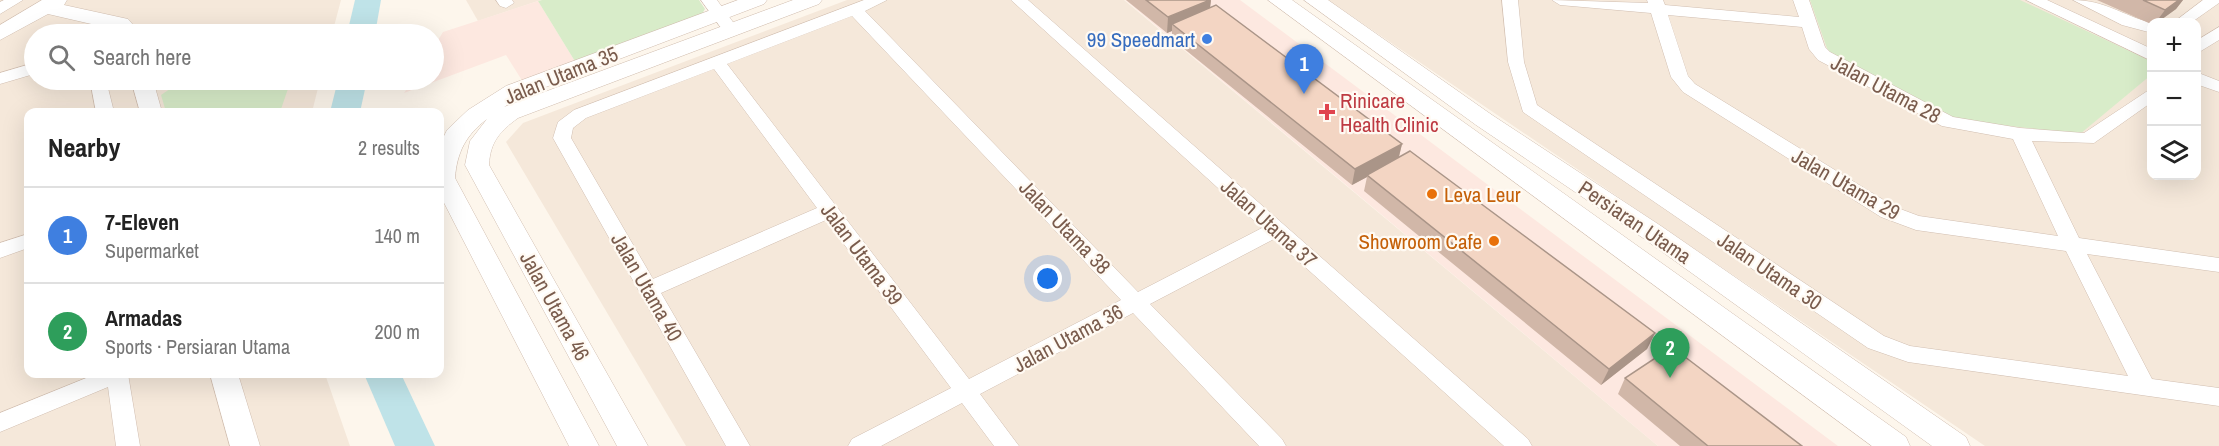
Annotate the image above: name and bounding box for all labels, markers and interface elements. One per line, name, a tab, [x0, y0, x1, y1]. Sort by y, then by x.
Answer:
map controls	[2147, 18, 2201, 180]
button: +	[2147, 18, 2201, 72]
search box	[24, 24, 444, 90]
place label: 99 Speedmart	[1087, 25, 1195, 54]
marker: 99 Speedmart	[1200, 32, 1214, 46]
street label: Jalan Utama 35	[500, 39, 622, 111]
icon: search	[45, 41, 78, 74]
text: Search here	[93, 42, 191, 72]
pin: 1	[1284, 44, 1324, 94]
street label: Jalan Utama 28	[1826, 48, 1946, 130]
button: −	[2147, 72, 2201, 126]
place label: Rinicare Health Clinic	[1340, 86, 1439, 139]
marker: Rinicare Health Clinic	[1318, 103, 1336, 121]
button: layers	[2147, 126, 2201, 180]
text: Nearby	[48, 130, 120, 165]
text: 2 results	[358, 134, 420, 161]
street label: Jalan Utama 29	[1787, 141, 1905, 227]
street label: Jalan Utama 37	[1214, 172, 1324, 274]
street label: Jalan Utama 38	[1013, 174, 1117, 280]
street label: Persiaran Utama	[1573, 174, 1697, 271]
place label: Leva Leur	[1444, 180, 1521, 209]
marker: Leva Leur	[1425, 187, 1439, 201]
street label: Jalan Utama 39	[814, 197, 910, 311]
text: 7-Eleven	[105, 207, 179, 237]
text: 1	[63, 222, 72, 249]
text: 140 m	[374, 222, 420, 249]
street label: Jalan Utama 30	[1712, 225, 1828, 317]
place label: Showroom Cafe	[1359, 227, 1482, 256]
street label: Jalan Utama 40	[604, 228, 690, 346]
marker: Showroom Cafe	[1487, 234, 1501, 248]
text: Supermarket	[105, 237, 199, 264]
street label: Jalan Utama 46	[513, 246, 597, 366]
your location	[1033, 264, 1062, 293]
street label: Jalan Utama 36	[1008, 297, 1128, 379]
text: Armadas	[105, 303, 182, 333]
text: 2	[63, 318, 72, 345]
text: 200 m	[374, 318, 420, 345]
pin: 2	[1650, 328, 1690, 378]
text: Sports · Persiaran Utama	[105, 333, 290, 360]

